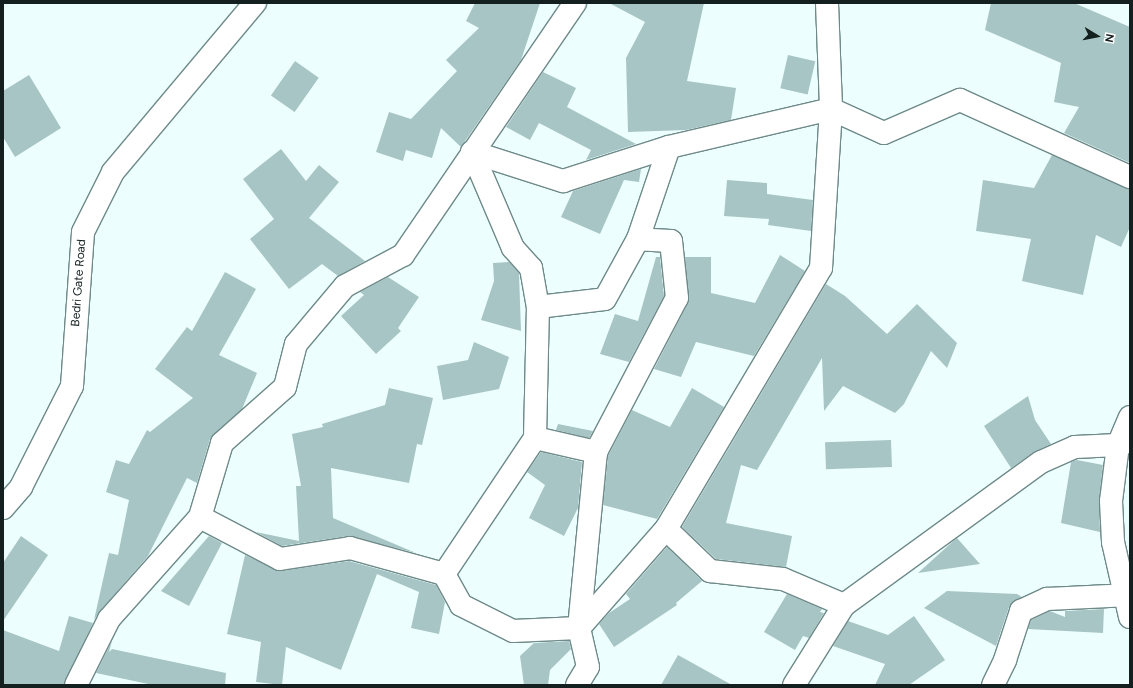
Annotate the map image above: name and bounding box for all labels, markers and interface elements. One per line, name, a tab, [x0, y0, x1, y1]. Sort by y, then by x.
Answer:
north arrow	[1077, 16, 1117, 56]
text: N	[1102, 33, 1116, 43]
street label: Bedri Gate Road	[69, 239, 89, 327]

